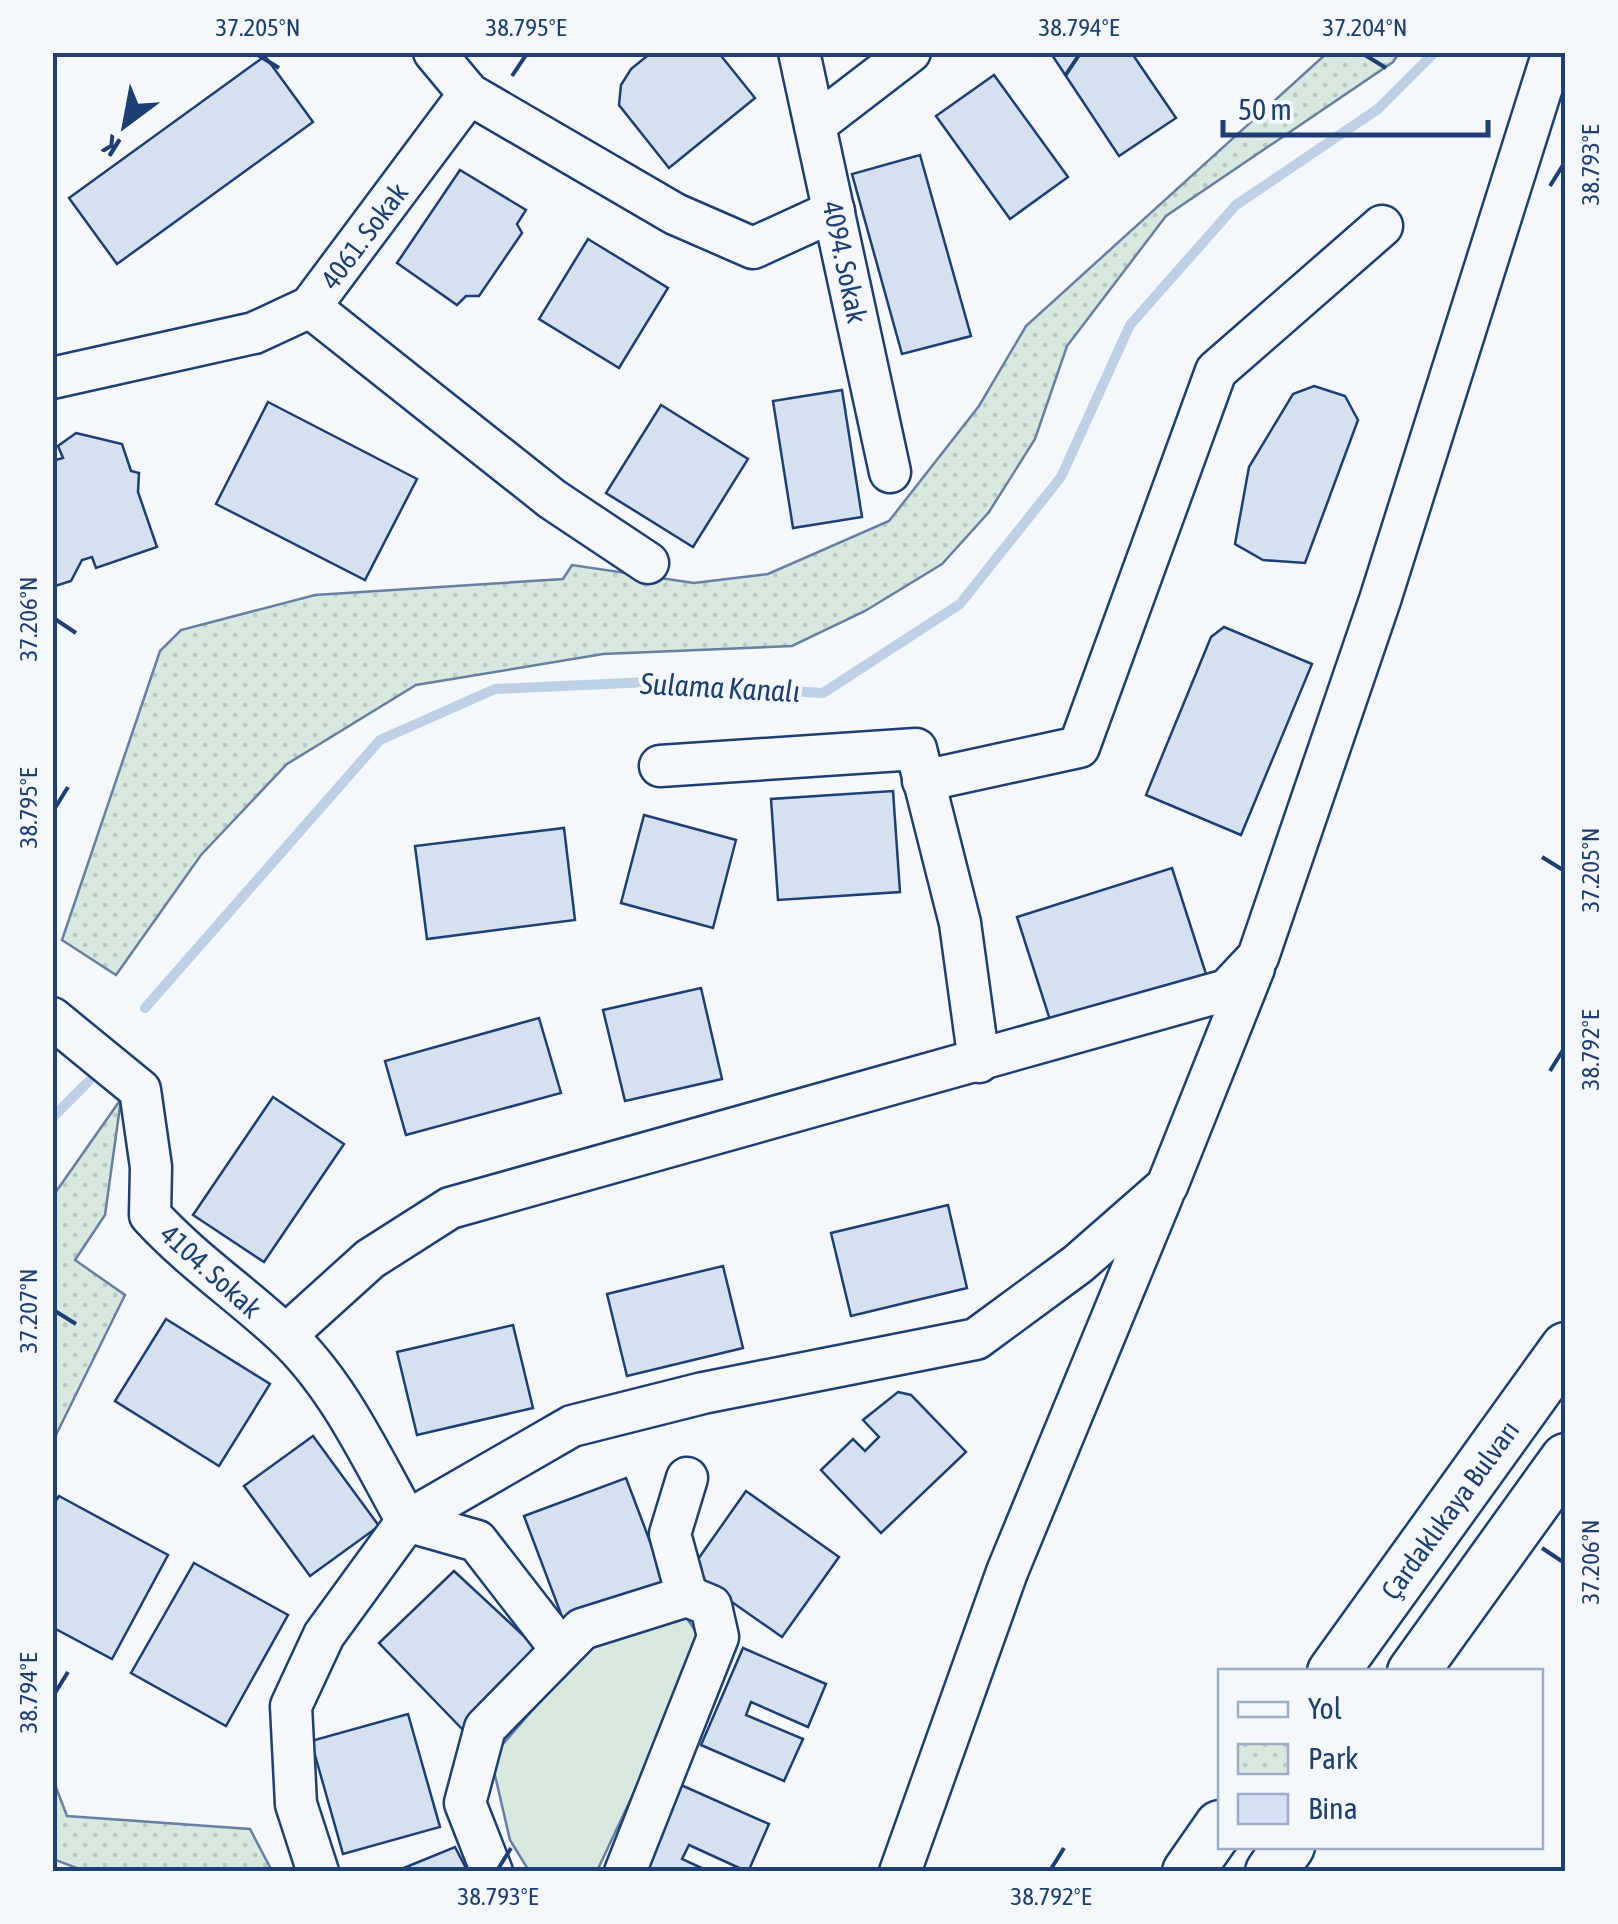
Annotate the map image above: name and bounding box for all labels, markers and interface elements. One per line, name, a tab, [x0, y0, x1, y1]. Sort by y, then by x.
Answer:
text: 37.205°N	[216, 13, 300, 41]
text: 38.795°E	[486, 13, 567, 41]
text: 38.794°E	[1039, 13, 1120, 41]
text: 37.204°N	[1323, 13, 1407, 41]
north arrow	[75, 75, 175, 175]
scale bar	[1223, 75, 1488, 137]
text: 50 m	[1238, 92, 1292, 126]
text: 38.793°E	[1576, 124, 1604, 205]
text: K	[97, 129, 126, 163]
street label: 4061. Sokak	[314, 177, 414, 295]
street label: 4094. Sokak	[816, 198, 874, 326]
text: 37.206°N	[14, 577, 42, 661]
water label: Sulama Kanalı	[638, 666, 801, 708]
text: 38.795°E	[14, 767, 42, 848]
text: 37.205°N	[1576, 828, 1604, 912]
text: 38.792°E	[1576, 1009, 1604, 1090]
street label: 4104. Sokak	[154, 1218, 268, 1324]
text: 37.207°N	[14, 1269, 42, 1353]
street label: Çardaklıkaya Bulvarı	[1375, 1415, 1525, 1605]
text: 37.206°N	[1576, 1520, 1604, 1604]
text: 38.794°E	[14, 1652, 42, 1733]
legend	[1218, 1669, 1543, 1849]
text: Yol	[1308, 1691, 1342, 1725]
text: Park	[1308, 1741, 1358, 1775]
text: Bina	[1308, 1791, 1358, 1825]
text: 38.793°E	[458, 1882, 539, 1910]
text: 38.792°E	[1011, 1882, 1092, 1910]

